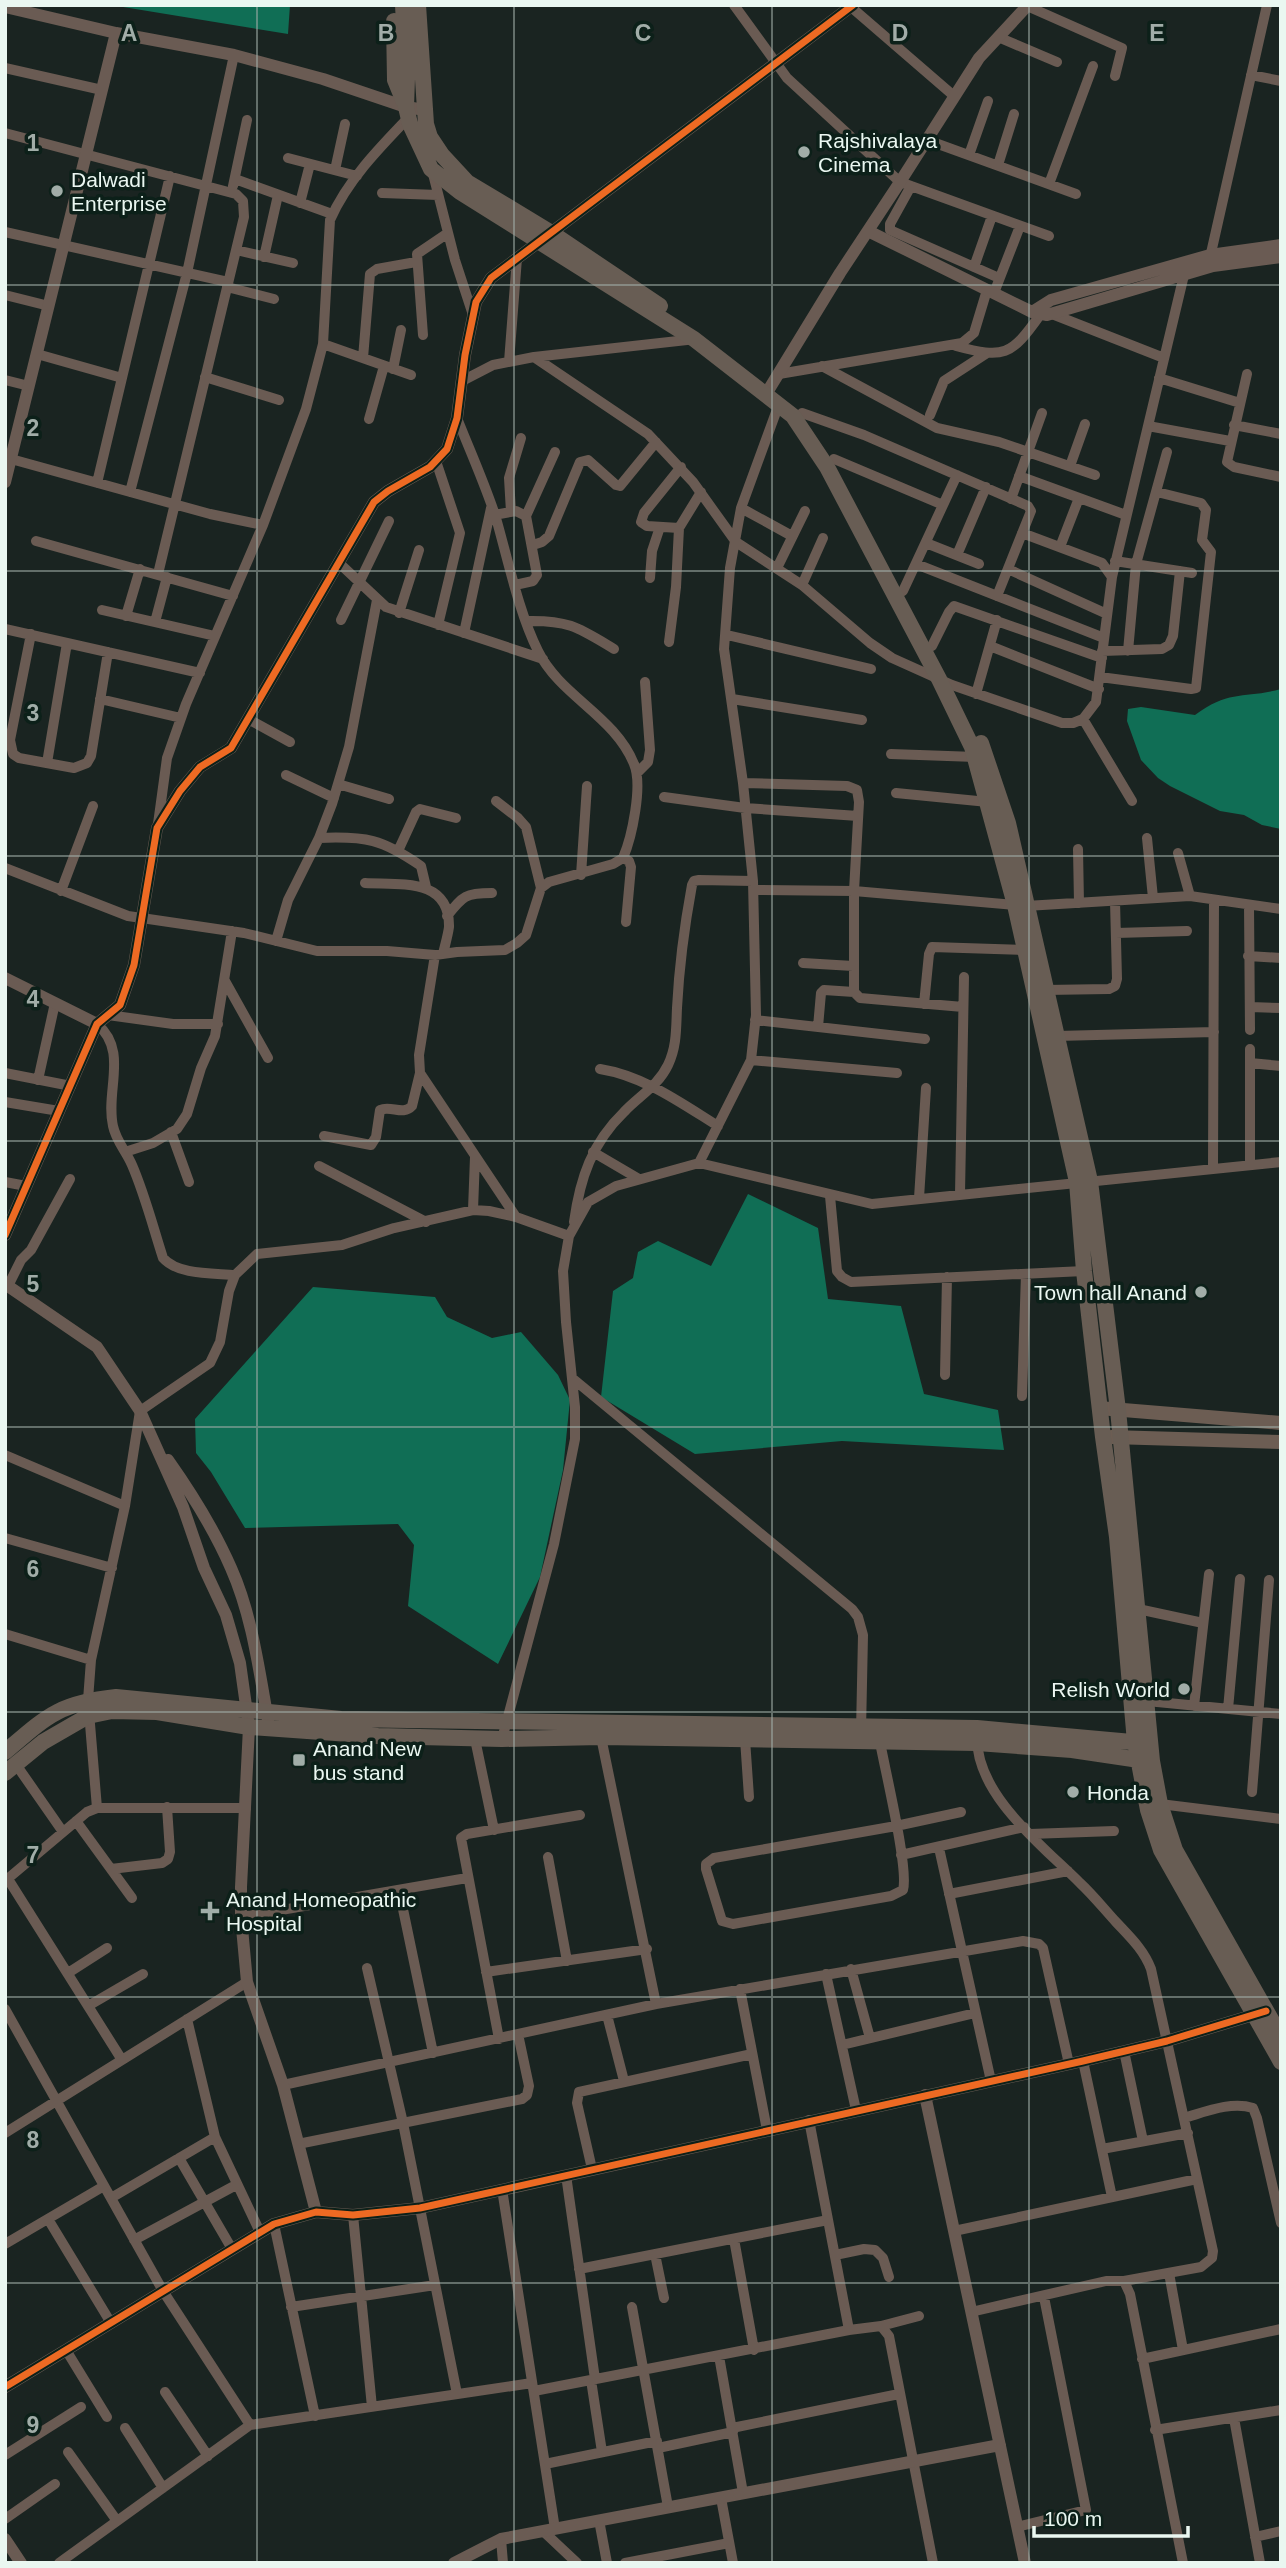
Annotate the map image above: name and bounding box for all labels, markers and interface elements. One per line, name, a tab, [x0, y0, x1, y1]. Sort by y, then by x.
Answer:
text: A	[121, 20, 137, 46]
text: B	[378, 20, 394, 46]
text: C	[635, 20, 651, 46]
text: D	[892, 20, 908, 46]
text: E	[1149, 20, 1165, 46]
place label: Rajshivalaya Cinema	[818, 129, 937, 176]
text: 1	[27, 130, 40, 156]
marker: Rajshivalaya Cinema	[796, 144, 812, 160]
place label: Dalwadi Enterprise	[71, 168, 167, 215]
marker: Dalwadi Enterprise	[49, 183, 65, 199]
text: 2	[27, 415, 39, 441]
text: 3	[27, 700, 39, 726]
text: 4	[27, 986, 40, 1012]
text: 5	[27, 1271, 40, 1297]
place label: Town hall Anand	[1034, 1281, 1187, 1304]
marker: Town hall Anand	[1193, 1284, 1209, 1300]
text: 6	[27, 1556, 39, 1582]
place label: Relish World	[1051, 1678, 1170, 1701]
marker: Relish World	[1176, 1681, 1192, 1697]
place label: Anand New bus stand	[313, 1737, 422, 1784]
marker: Anand New bus stand	[291, 1752, 307, 1768]
place label: Honda	[1087, 1781, 1149, 1804]
marker: Honda	[1065, 1784, 1081, 1800]
text: 7	[27, 1842, 39, 1868]
place label: Anand Homeopathic Hospital	[226, 1888, 416, 1935]
marker: Anand Homeopathic Hospital	[200, 1901, 220, 1921]
text: 8	[27, 2127, 40, 2153]
text: 9	[27, 2412, 39, 2438]
scale bar	[1034, 2494, 1188, 2538]
text: 100 m	[1044, 2507, 1102, 2530]

